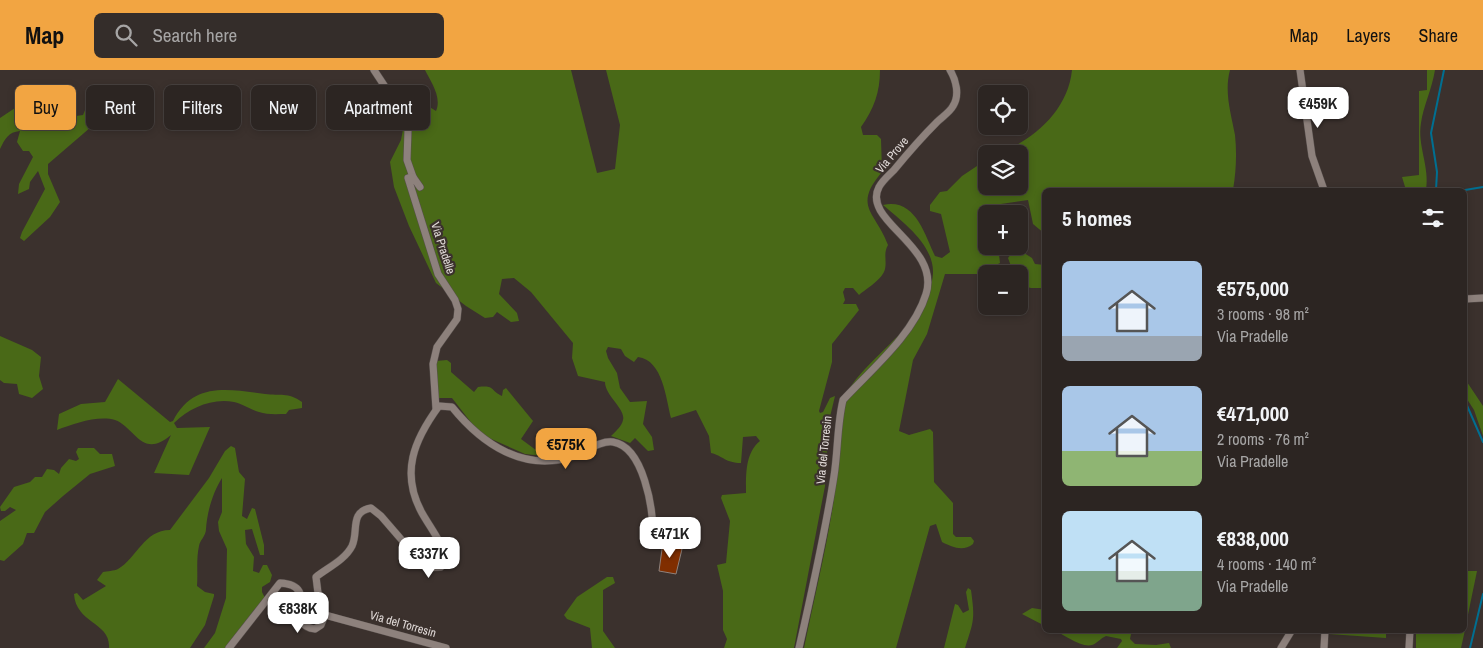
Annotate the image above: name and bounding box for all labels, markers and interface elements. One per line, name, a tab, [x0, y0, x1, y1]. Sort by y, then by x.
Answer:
search box	[94, 13, 444, 58]
text: Map	[25, 19, 64, 51]
icon: search	[112, 21, 140, 49]
text: Search here	[152, 22, 237, 48]
text: Map	[1290, 23, 1318, 48]
text: Layers	[1346, 23, 1391, 48]
text: Share	[1419, 23, 1458, 48]
chip: Buy	[15, 85, 76, 130]
chip: Rent	[86, 85, 154, 130]
chip: Filters	[164, 85, 241, 130]
chip: New	[251, 85, 316, 130]
chip: Apartment	[326, 85, 430, 130]
map controls	[978, 85, 1028, 315]
button: locate	[978, 85, 1028, 135]
pin: €459K	[1283, 87, 1353, 129]
text: €459K	[1299, 92, 1337, 114]
street label: Via Prove	[872, 133, 912, 177]
button: layers	[978, 145, 1028, 195]
text: 5 homes	[1062, 204, 1132, 233]
icon: filters	[1419, 204, 1447, 232]
button: +	[978, 205, 1028, 255]
street label: Via Pradelle	[427, 220, 459, 276]
button: −	[978, 265, 1028, 315]
text: €575,000	[1217, 274, 1289, 303]
icon: home	[1102, 281, 1162, 341]
text: 3 rooms · 98 m²	[1217, 303, 1309, 325]
text: Via Pradelle	[1217, 325, 1288, 347]
text: €471,000	[1217, 399, 1289, 428]
icon: home	[1102, 406, 1162, 466]
street label: Via del Torresin	[812, 415, 836, 485]
pin: €575K	[531, 428, 601, 470]
text: 2 rooms · 76 m²	[1217, 428, 1309, 450]
text: €575K	[547, 433, 585, 455]
text: Via Pradelle	[1217, 450, 1288, 472]
pin: €471K	[635, 516, 705, 559]
text: €471K	[651, 522, 689, 544]
text: €838,000	[1217, 524, 1289, 553]
icon: home	[1102, 531, 1162, 591]
pin: €337K	[394, 536, 464, 579]
text: €337K	[410, 542, 448, 564]
text: 4 rooms · 140 m²	[1217, 553, 1316, 575]
text: Via Pradelle	[1217, 575, 1288, 597]
pin: €838K	[263, 592, 333, 634]
text: €838K	[279, 597, 317, 619]
street label: Via del Torresin	[368, 607, 438, 641]

